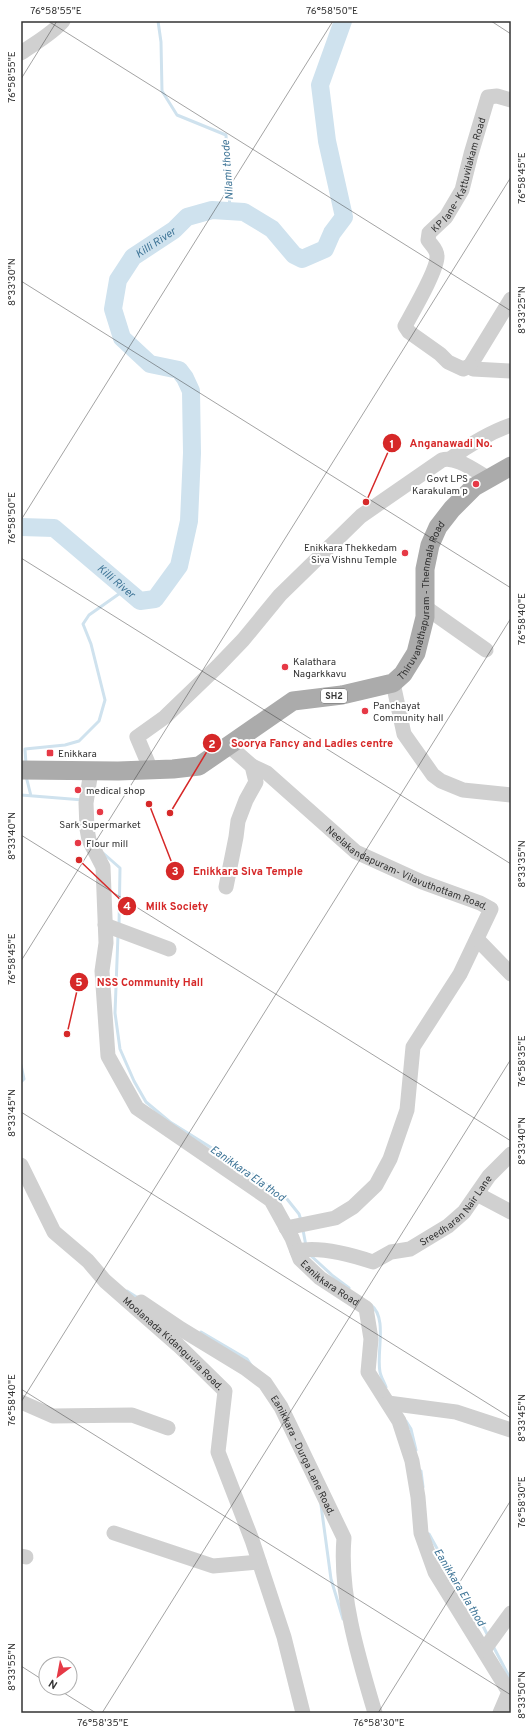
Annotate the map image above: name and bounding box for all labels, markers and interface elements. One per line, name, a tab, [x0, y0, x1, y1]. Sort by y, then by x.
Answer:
text: 76°58'55"E	[30, 5, 82, 18]
text: 76°58'50"E	[306, 5, 358, 18]
text: 76°58'55"E	[6, 51, 19, 103]
street label: KP lane- Kattuvilakam Road	[429, 116, 490, 236]
water label: Nilami thode	[219, 139, 237, 200]
text: 76°58'45"E	[516, 152, 529, 204]
water label: Killi River	[133, 224, 179, 262]
text: 8°33'30"N	[6, 258, 19, 306]
text: 8°33'25"N	[516, 286, 529, 334]
callout: Anganawadi No.	[382, 432, 501, 455]
text: 1	[390, 437, 394, 453]
text: Anganawadi No.	[410, 437, 493, 451]
place label: Govt LPS Karakulam p	[412, 473, 468, 498]
marker: Govt LPS Karakulam p	[471, 479, 481, 489]
text: 76°58'50"E	[6, 492, 19, 544]
street label: Thiruvanathapuram - Thenmala Road	[395, 519, 448, 684]
place label: Enikkara Thekkedam Siva Vishnu Temple	[304, 542, 397, 567]
marker: Enikkara Thekkedam Siva Vishnu Temple	[400, 548, 410, 558]
water label: Killi River	[94, 562, 138, 602]
text: 76°58'40"E	[516, 593, 529, 645]
place label: Kalathara Nagarkkavu	[293, 656, 346, 681]
marker: Kalathara Nagarkkavu	[280, 662, 290, 672]
road number: SH2	[321, 689, 347, 703]
place label: Panchayat Community hall	[373, 700, 443, 725]
marker: Panchayat Community hall	[360, 706, 370, 716]
callout: Soorya Fancy and Ladies centre	[202, 732, 401, 755]
text: 2	[208, 737, 216, 753]
text: Soorya Fancy and Ladies centre	[231, 737, 393, 751]
marker: Enikkara	[45, 748, 55, 758]
place label: Enikkara	[58, 748, 97, 761]
marker: medical shop	[73, 785, 83, 795]
place label: medical shop	[86, 785, 145, 798]
marker: Sark Supermarket	[95, 807, 105, 817]
text: 8°33'40"N	[6, 812, 19, 860]
place label: Sark Supermarket	[59, 819, 141, 832]
street label: Neelakandapuram- Vilavuthottam Road.	[323, 823, 490, 914]
marker: Flour mill	[73, 838, 83, 848]
place label: Flour mill	[86, 838, 128, 851]
text: 8°33'35"N	[516, 840, 529, 888]
callout: Enikkara Siva Temple	[165, 859, 311, 882]
text: 3	[171, 864, 179, 880]
text: Enikkara Siva Temple	[193, 865, 303, 879]
callout: Milk Society	[117, 894, 216, 917]
text: 4	[123, 899, 131, 915]
text: Milk Society	[146, 900, 208, 914]
text: 76°58'45"E	[6, 933, 19, 985]
callout: NSS Community Hall	[69, 971, 211, 994]
text: 5	[75, 975, 83, 991]
text: NSS Community Hall	[97, 976, 203, 990]
text: 76°58'35"E	[516, 1035, 529, 1087]
text: 8°33'45"N	[6, 1089, 19, 1137]
text: 8°33'40"N	[516, 1117, 529, 1165]
water label: Eanikkara Ela thod	[207, 1143, 288, 1205]
street label: Sreedharan Nair Lane	[418, 1173, 495, 1250]
street label: Eanikkara Road	[297, 1258, 361, 1310]
street label: Moolanada Kidanguvila Road.	[119, 1294, 225, 1394]
text: 76°58'40"E	[6, 1374, 19, 1426]
street label: Eanikkara - Durga Lane Road.	[267, 1393, 337, 1518]
text: 8°33'45"N	[516, 1394, 529, 1442]
text: 76°58'30"E	[516, 1476, 529, 1528]
water label: Eanikkara Ela thod	[430, 1546, 488, 1630]
text: 8°33'55"N	[6, 1643, 19, 1691]
north arrow	[38, 1656, 78, 1696]
text: 8°33'50"N	[516, 1671, 529, 1719]
text: N	[46, 1676, 60, 1692]
text: 76°58'35"E	[77, 1717, 129, 1730]
text: 76°58'30"E	[353, 1717, 405, 1730]

